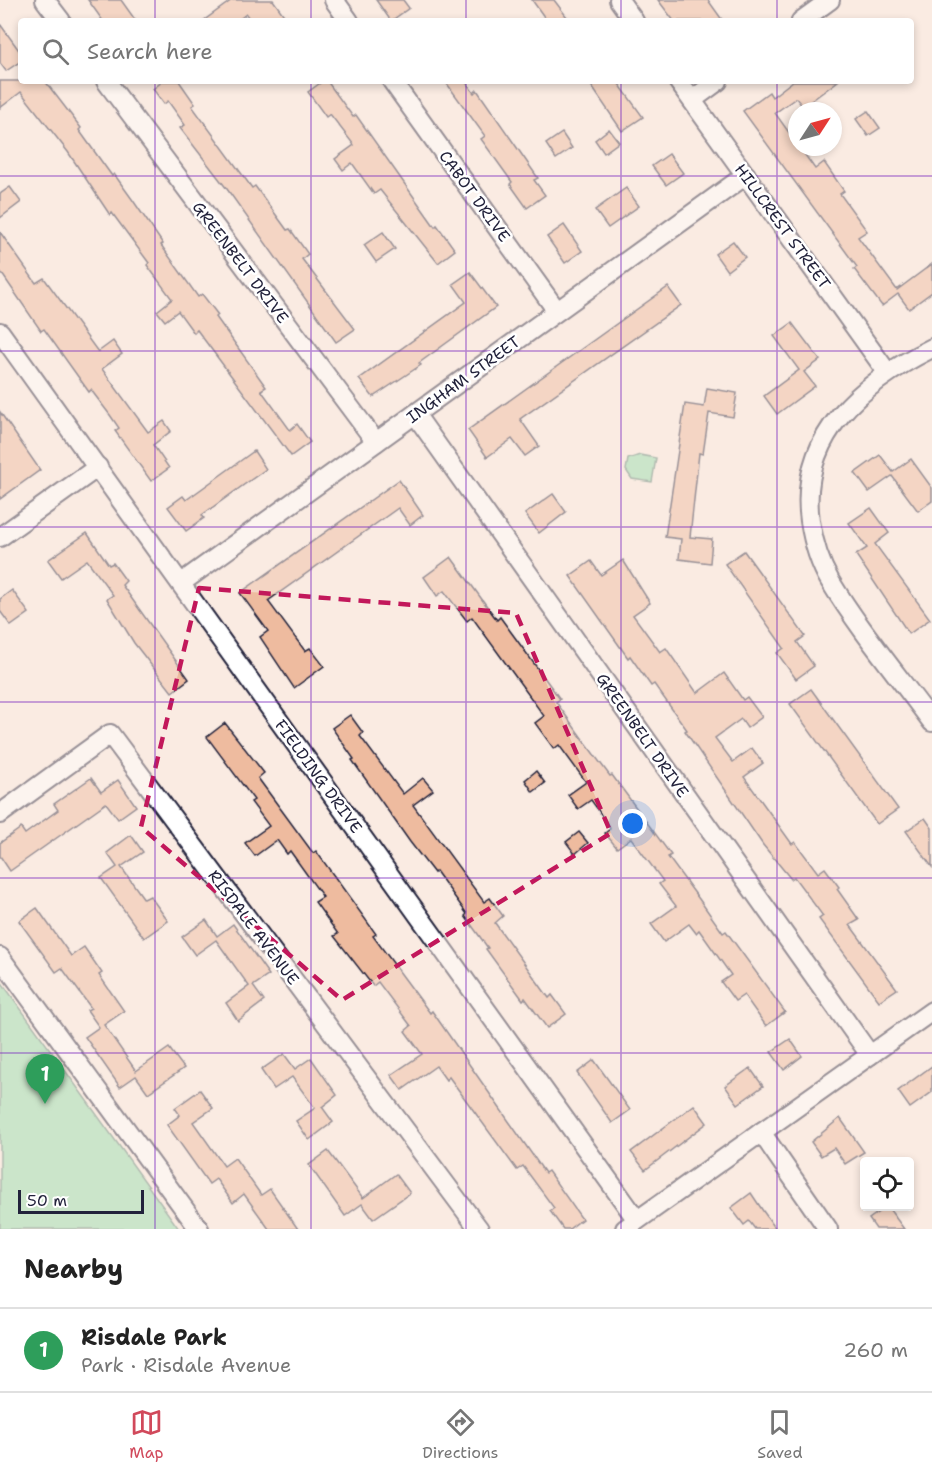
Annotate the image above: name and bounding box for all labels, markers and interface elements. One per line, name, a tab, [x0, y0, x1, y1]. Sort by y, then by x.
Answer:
search box	[18, 18, 914, 84]
icon: search	[39, 35, 72, 68]
text: Search here	[87, 37, 213, 66]
north arrow	[788, 102, 842, 156]
street label: CABOT DRIVE	[434, 146, 515, 246]
street label: HILLCREST STREET	[730, 159, 835, 293]
street label: GREENBELT DRIVE	[188, 197, 293, 327]
street label: INGHAM STREET	[402, 331, 524, 428]
street label: GREENBELT DRIVE	[592, 669, 693, 802]
street label: FIELDING DRIVE	[270, 715, 367, 837]
your location	[618, 809, 647, 838]
street label: RISDALE AVENUE	[203, 866, 304, 989]
pin: 1	[26, 1054, 64, 1104]
map controls	[860, 1157, 914, 1211]
button: locate	[860, 1157, 914, 1211]
scale bar	[18, 1187, 144, 1214]
text: 50 m	[27, 1190, 67, 1211]
text: Nearby	[24, 1251, 123, 1286]
text: Risdale Park	[81, 1323, 227, 1352]
text: 1	[39, 1337, 48, 1363]
text: 260 m	[843, 1337, 908, 1363]
text: Park · Risdale Avenue	[81, 1352, 291, 1378]
tab: Map	[129, 1406, 164, 1463]
tab: Directions	[422, 1406, 499, 1463]
tab: Saved	[757, 1406, 803, 1463]

